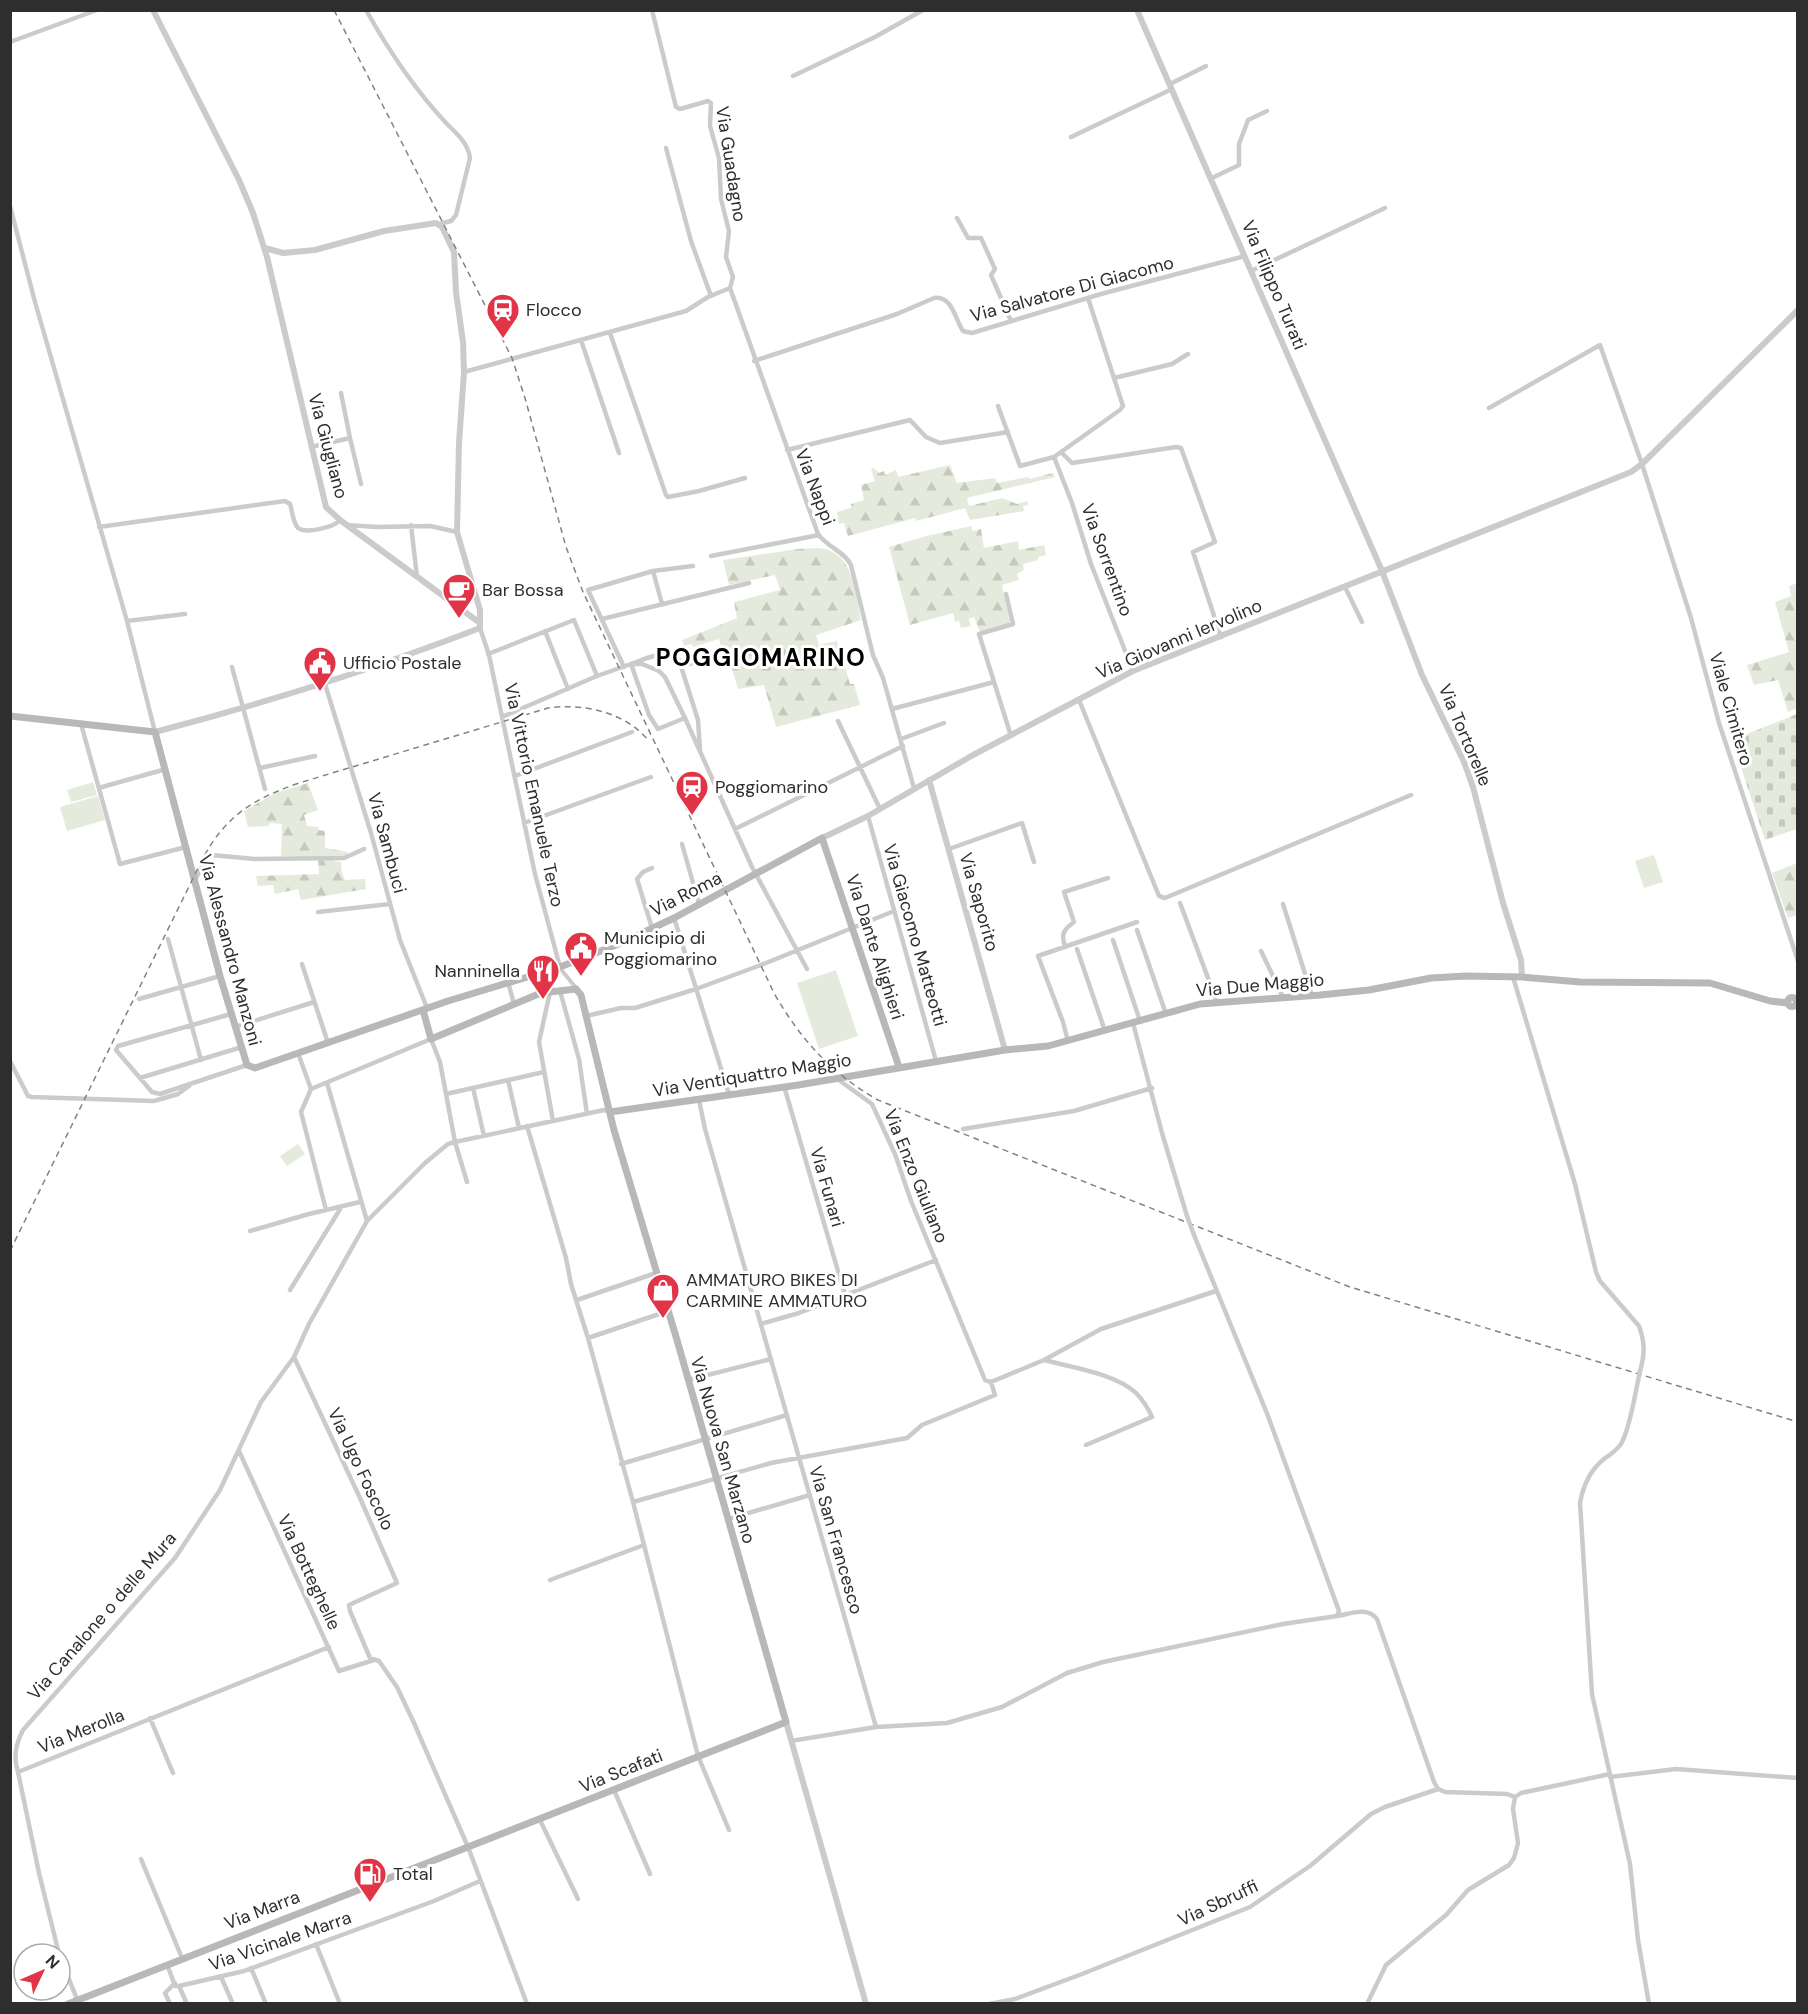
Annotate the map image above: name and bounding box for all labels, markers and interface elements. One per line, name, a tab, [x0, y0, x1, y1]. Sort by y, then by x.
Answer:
street label: Via Guadagno	[710, 104, 752, 224]
street label: Via Filippo Turati	[1236, 217, 1312, 353]
street label: Via Salvatore Di Giacomo	[968, 250, 1176, 328]
station icon: Flocco	[485, 292, 521, 339]
place label: Flocco	[526, 298, 582, 322]
street label: Via Giugliano	[302, 391, 354, 501]
street label: Via Nappi	[789, 445, 841, 529]
street label: Via Sorrentino	[1076, 500, 1138, 620]
cafe icon: Bar Bossa	[441, 572, 477, 619]
place label: Bar Bossa	[482, 578, 564, 602]
street label: Via Giovanni Iervolino	[1092, 593, 1266, 685]
district label: POGGIOMARINO	[656, 642, 866, 673]
public building icon: Ufficio Postale	[302, 645, 338, 692]
street label: Viale Cimitero	[1703, 650, 1759, 768]
place label: Ufficio Postale	[343, 651, 461, 675]
street label: Via Tortorelle	[1433, 680, 1497, 790]
street label: Via Vittorio Emanuele Terzo	[499, 681, 569, 909]
station icon: Poggiomarino	[674, 769, 710, 816]
place label: Poggiomarino	[715, 775, 828, 799]
street label: Via Sambuci	[362, 790, 412, 896]
street label: Via Giacomo Matteotti	[877, 841, 953, 1029]
street label: Via Saporito	[953, 850, 1005, 954]
street label: Via Alessandro Manzoni	[193, 852, 267, 1048]
street label: Via Roma	[646, 866, 726, 922]
street label: Via Dante Alighieri	[840, 871, 910, 1023]
place label: Municipio di Poggiomarino	[604, 926, 717, 971]
public building icon: Municipio di Poggiomarino	[563, 930, 599, 977]
restaurant icon: Nanninella	[525, 953, 561, 1000]
place label: Nanninella	[434, 959, 520, 983]
street label: Via Due Maggio	[1195, 967, 1325, 1003]
street label: Via Ventiquattro Maggio	[651, 1047, 853, 1103]
street label: Via Enzo Giuliano	[878, 1105, 954, 1247]
street label: Via Funari	[804, 1144, 850, 1230]
place label: AMMATURO BIKES DI CARMINE AMMATURO	[686, 1268, 867, 1313]
shop icon: AMMATURO BIKES DI CARMINE AMMATURO	[645, 1272, 681, 1319]
street label: Via Nuova San Marzano	[685, 1354, 761, 1546]
street label: Via Ugo Foscolo	[322, 1404, 400, 1534]
street label: Via San Francesco	[803, 1463, 869, 1617]
street label: Via Botteghelle	[272, 1510, 346, 1634]
street label: Via Canalone o delle Mura	[22, 1527, 182, 1705]
street label: Via Merolla	[34, 1703, 128, 1759]
street label: Via Scafati	[576, 1743, 666, 1799]
fuel station icon: Total	[352, 1856, 388, 1903]
place label: Total	[393, 1862, 433, 1886]
street label: Via Sbruffi	[1174, 1874, 1262, 1932]
street label: Via Marra	[221, 1885, 303, 1935]
street label: Via Vicinale Marra	[206, 1905, 354, 1977]
north arrow	[12, 1942, 72, 2002]
text: N	[41, 1950, 64, 1973]

